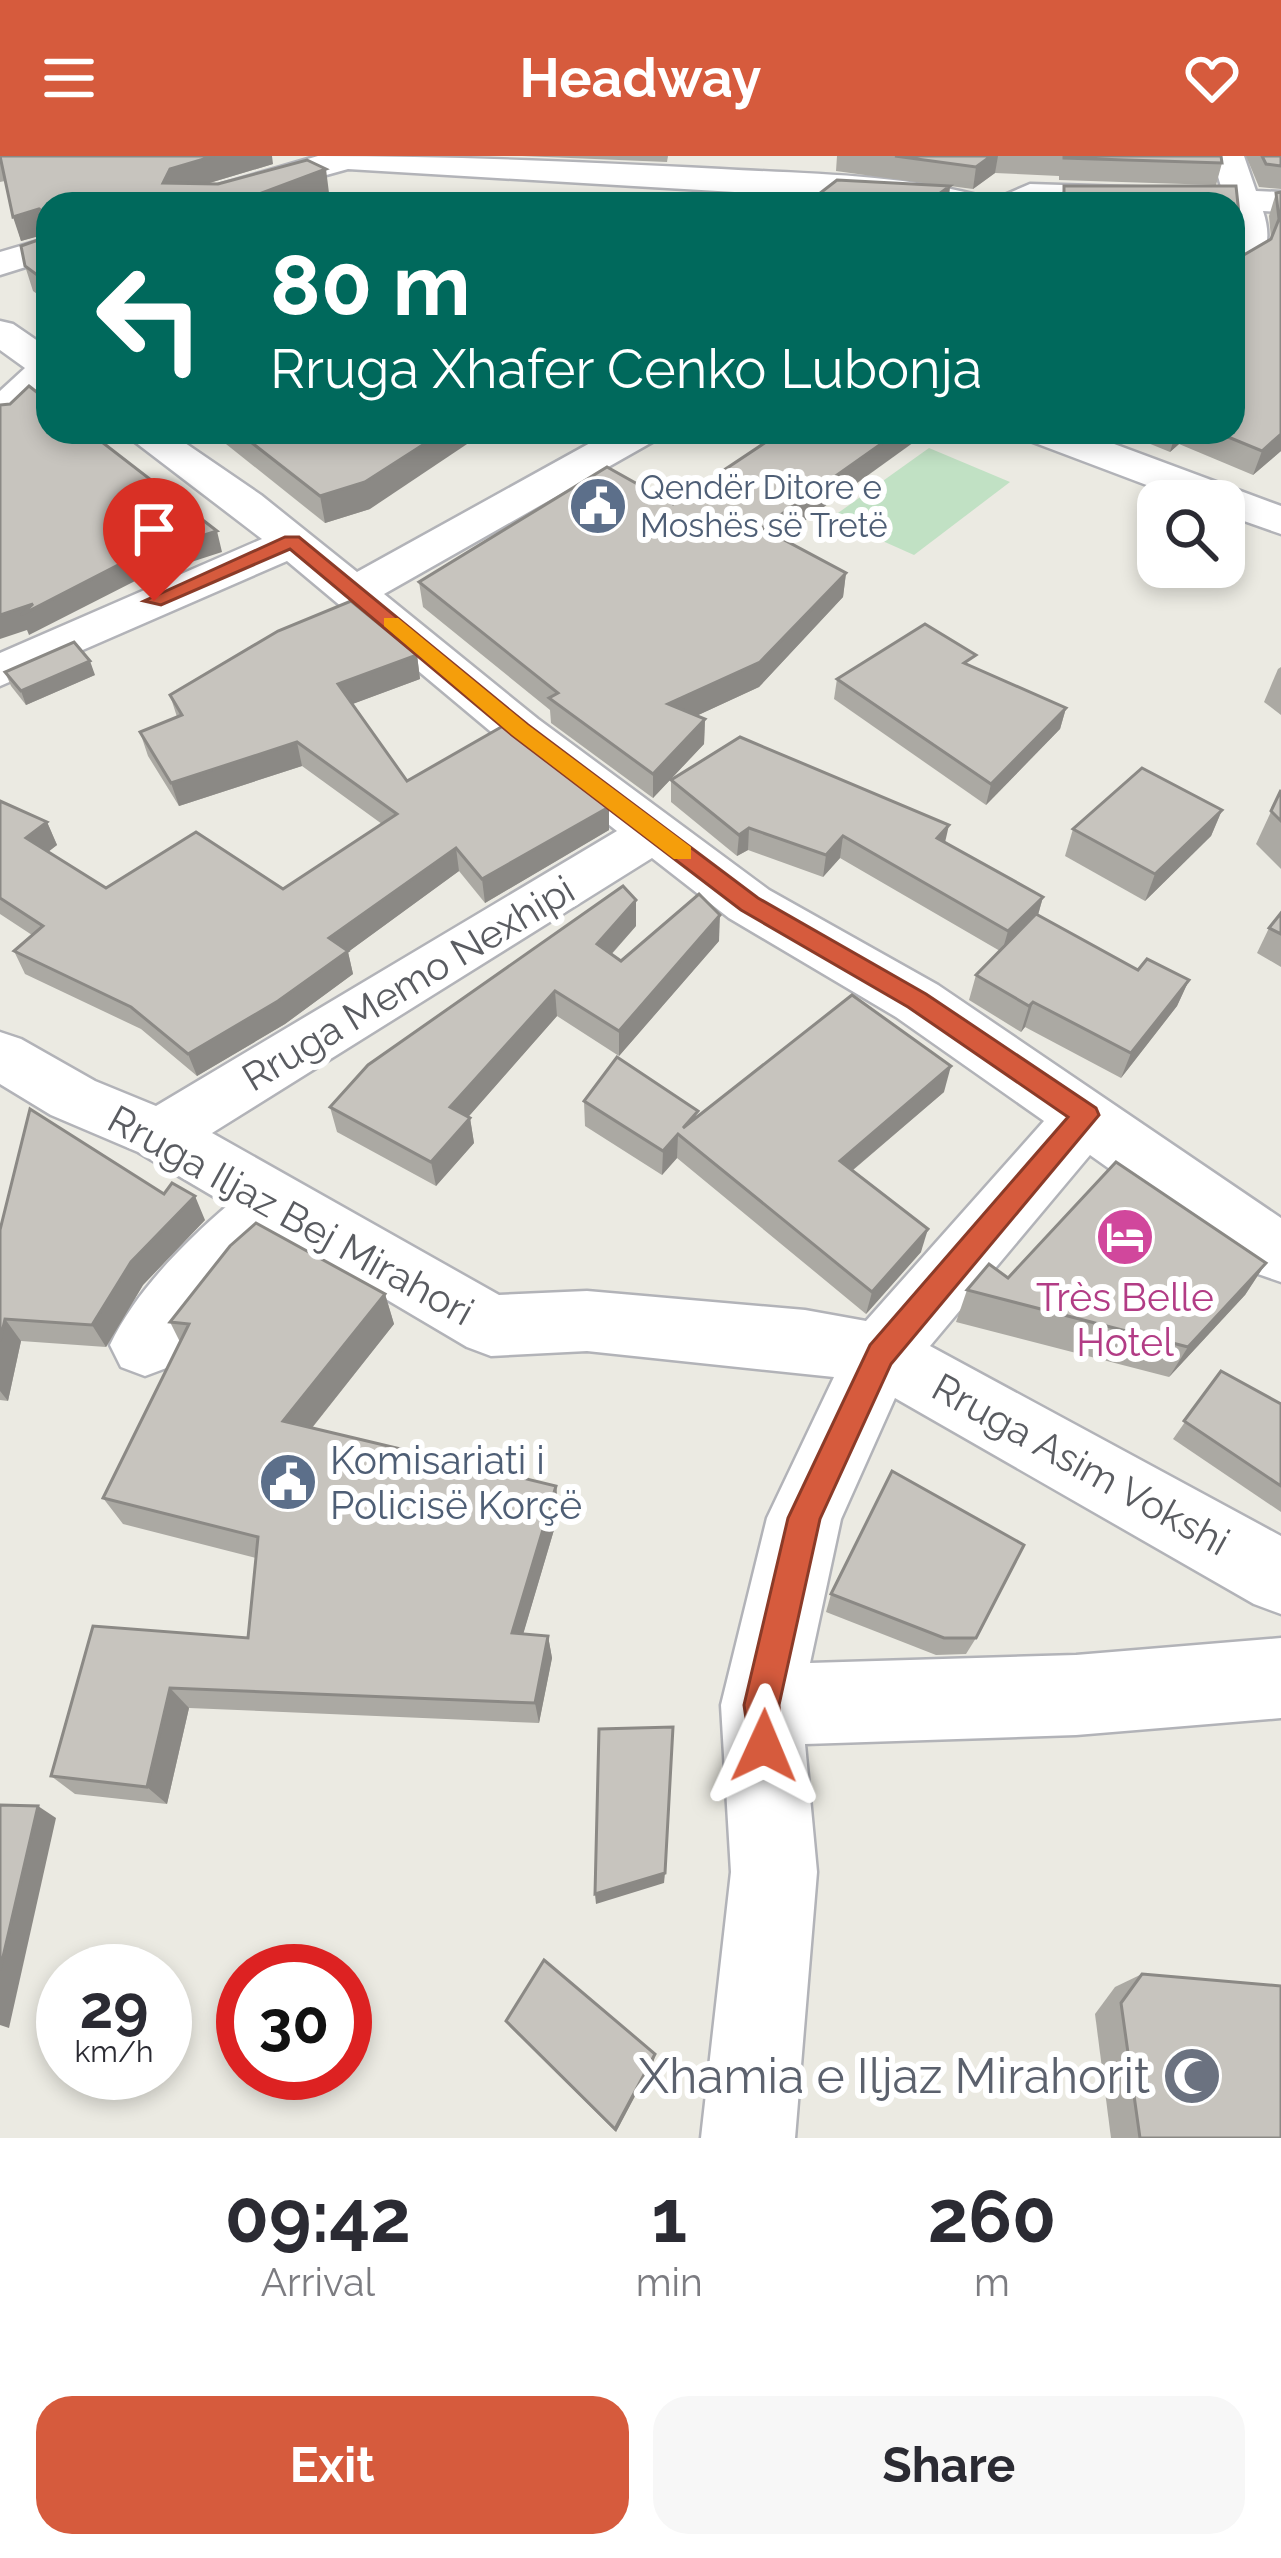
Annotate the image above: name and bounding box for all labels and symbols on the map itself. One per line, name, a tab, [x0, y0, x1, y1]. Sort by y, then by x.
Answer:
place label: Qendër Ditore e Moshës së Tretë	[640, 468, 888, 545]
public building icon: Qendër Ditore e Moshës së Tretë	[567, 475, 629, 537]
pin	[103, 478, 205, 601]
street label: Rruga Memo Nexhipi	[234, 866, 582, 1100]
street label: Rruga Iljaz Bej Mirahori	[100, 1095, 482, 1335]
hotel icon: Très Belle Hotel	[1094, 1206, 1156, 1268]
place label: Très Belle Hotel	[1036, 1274, 1214, 1365]
street label: Rruga Asim Vokshi	[925, 1363, 1237, 1565]
place label: Komisariati i Policisë Korçë	[330, 1437, 582, 1528]
public building icon: Komisariati i Policisë Korçë	[257, 1451, 319, 1513]
position arrow	[701, 1683, 827, 1809]
speed limit sign: 30	[216, 1944, 372, 2100]
mosque icon: Xhamia e Iljaz Mirahorit	[1161, 2045, 1223, 2107]
place label: Xhamia e Iljaz Mirahorit	[639, 2048, 1150, 2104]

